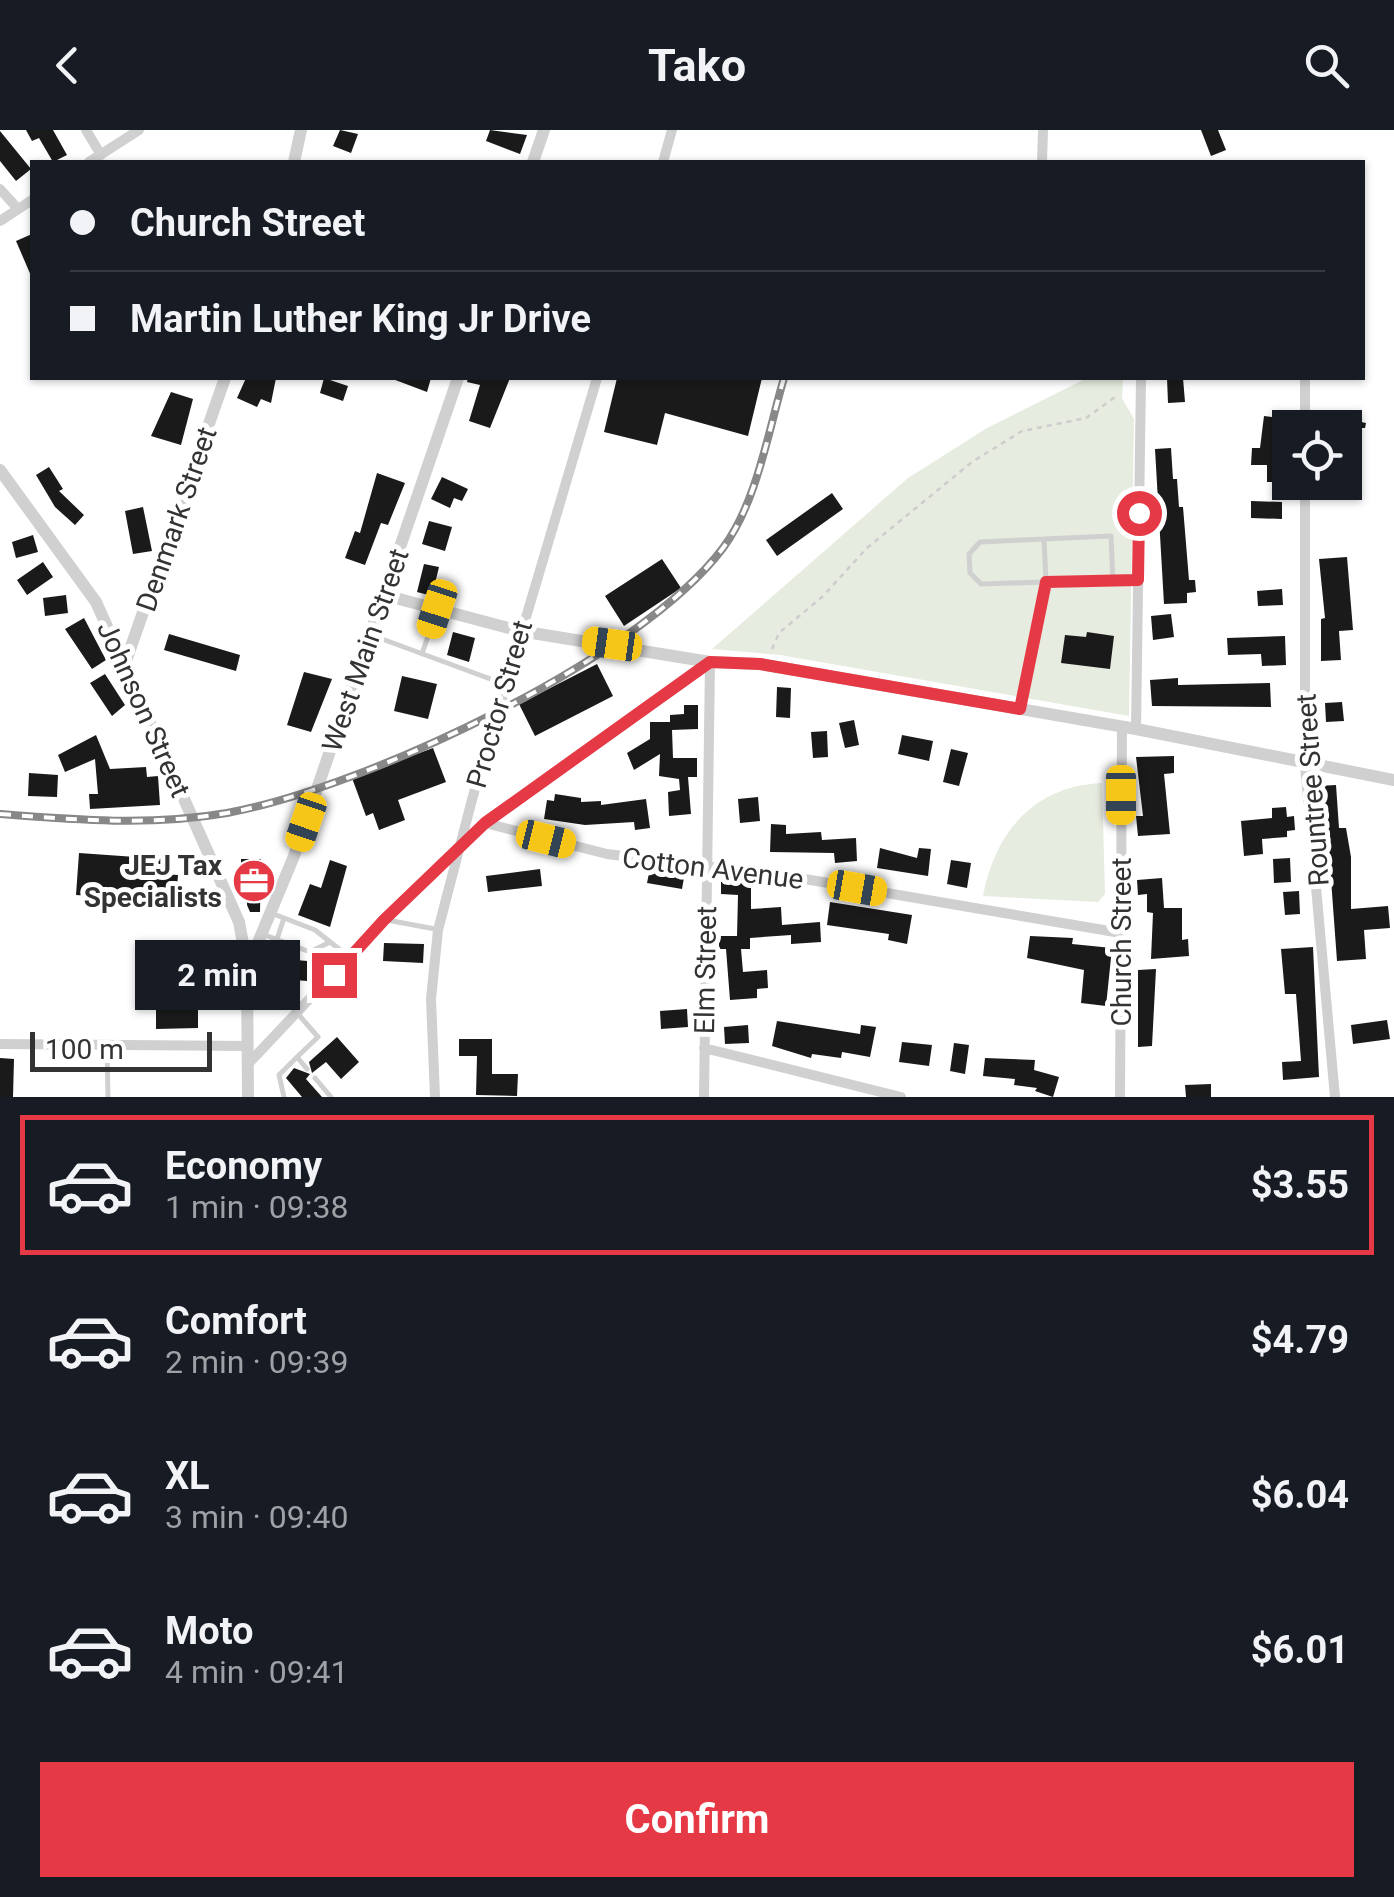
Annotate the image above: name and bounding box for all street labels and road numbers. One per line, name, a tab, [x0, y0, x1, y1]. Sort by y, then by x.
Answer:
street label: Denmark Street	[129, 423, 223, 616]
street label: West Main Street	[315, 544, 416, 756]
street label: Johnson Street	[90, 616, 197, 802]
street label: Proctor Street	[460, 617, 539, 792]
street label: Rountree Street	[1289, 693, 1336, 887]
street label: Cotton Avenue	[621, 841, 805, 896]
street label: Church Street	[1105, 857, 1138, 1027]
street label: Elm Street	[688, 906, 723, 1034]

